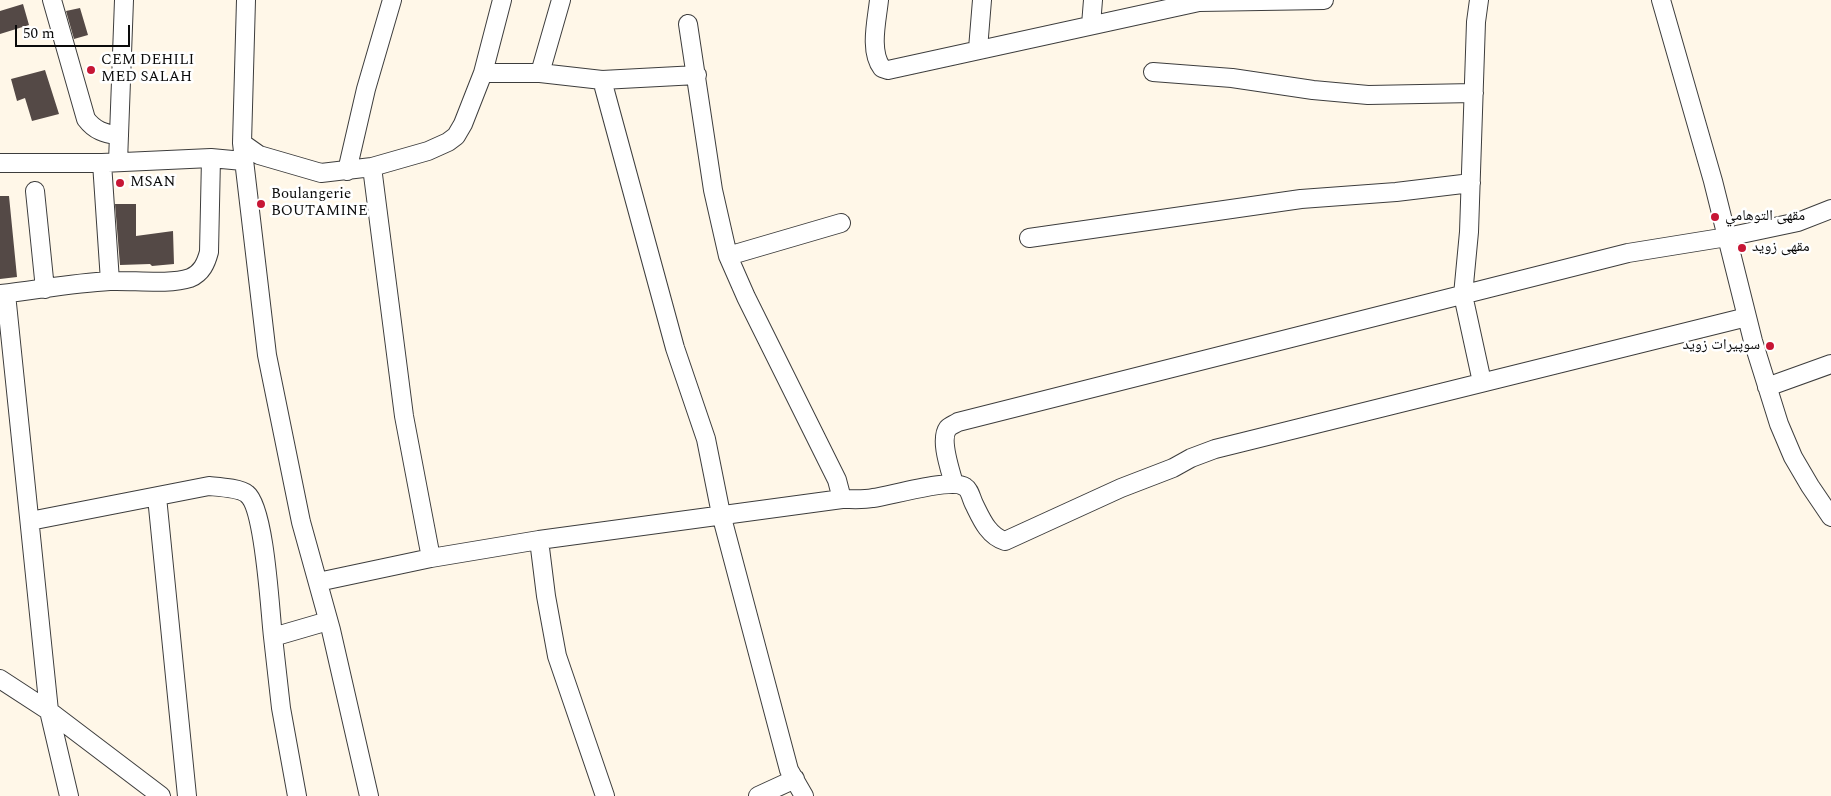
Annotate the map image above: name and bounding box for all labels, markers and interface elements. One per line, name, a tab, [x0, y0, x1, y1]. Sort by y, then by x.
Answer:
scale bar	[18, 15, 132, 47]
text: 50 m	[23, 22, 55, 45]
place label: CEM DEHILI MED SALAH	[101, 52, 194, 87]
marker: CEM DEHILI MED SALAH	[85, 64, 97, 76]
place label: MSAN	[130, 174, 175, 192]
marker: MSAN	[114, 177, 126, 189]
place label: Boulangerie BOUTAMINE	[271, 186, 368, 221]
marker: Boulangerie BOUTAMINE	[255, 198, 267, 210]
place label: مقهى التوهامي	[1725, 208, 1805, 226]
marker: مقهى التوهامي	[1709, 211, 1721, 223]
place label: مقهى زويد	[1752, 239, 1809, 257]
marker: مقهى زويد	[1736, 242, 1748, 254]
place label: سوپيرات زويد	[1683, 337, 1760, 355]
marker: سوپيرات زويد	[1764, 340, 1776, 352]

